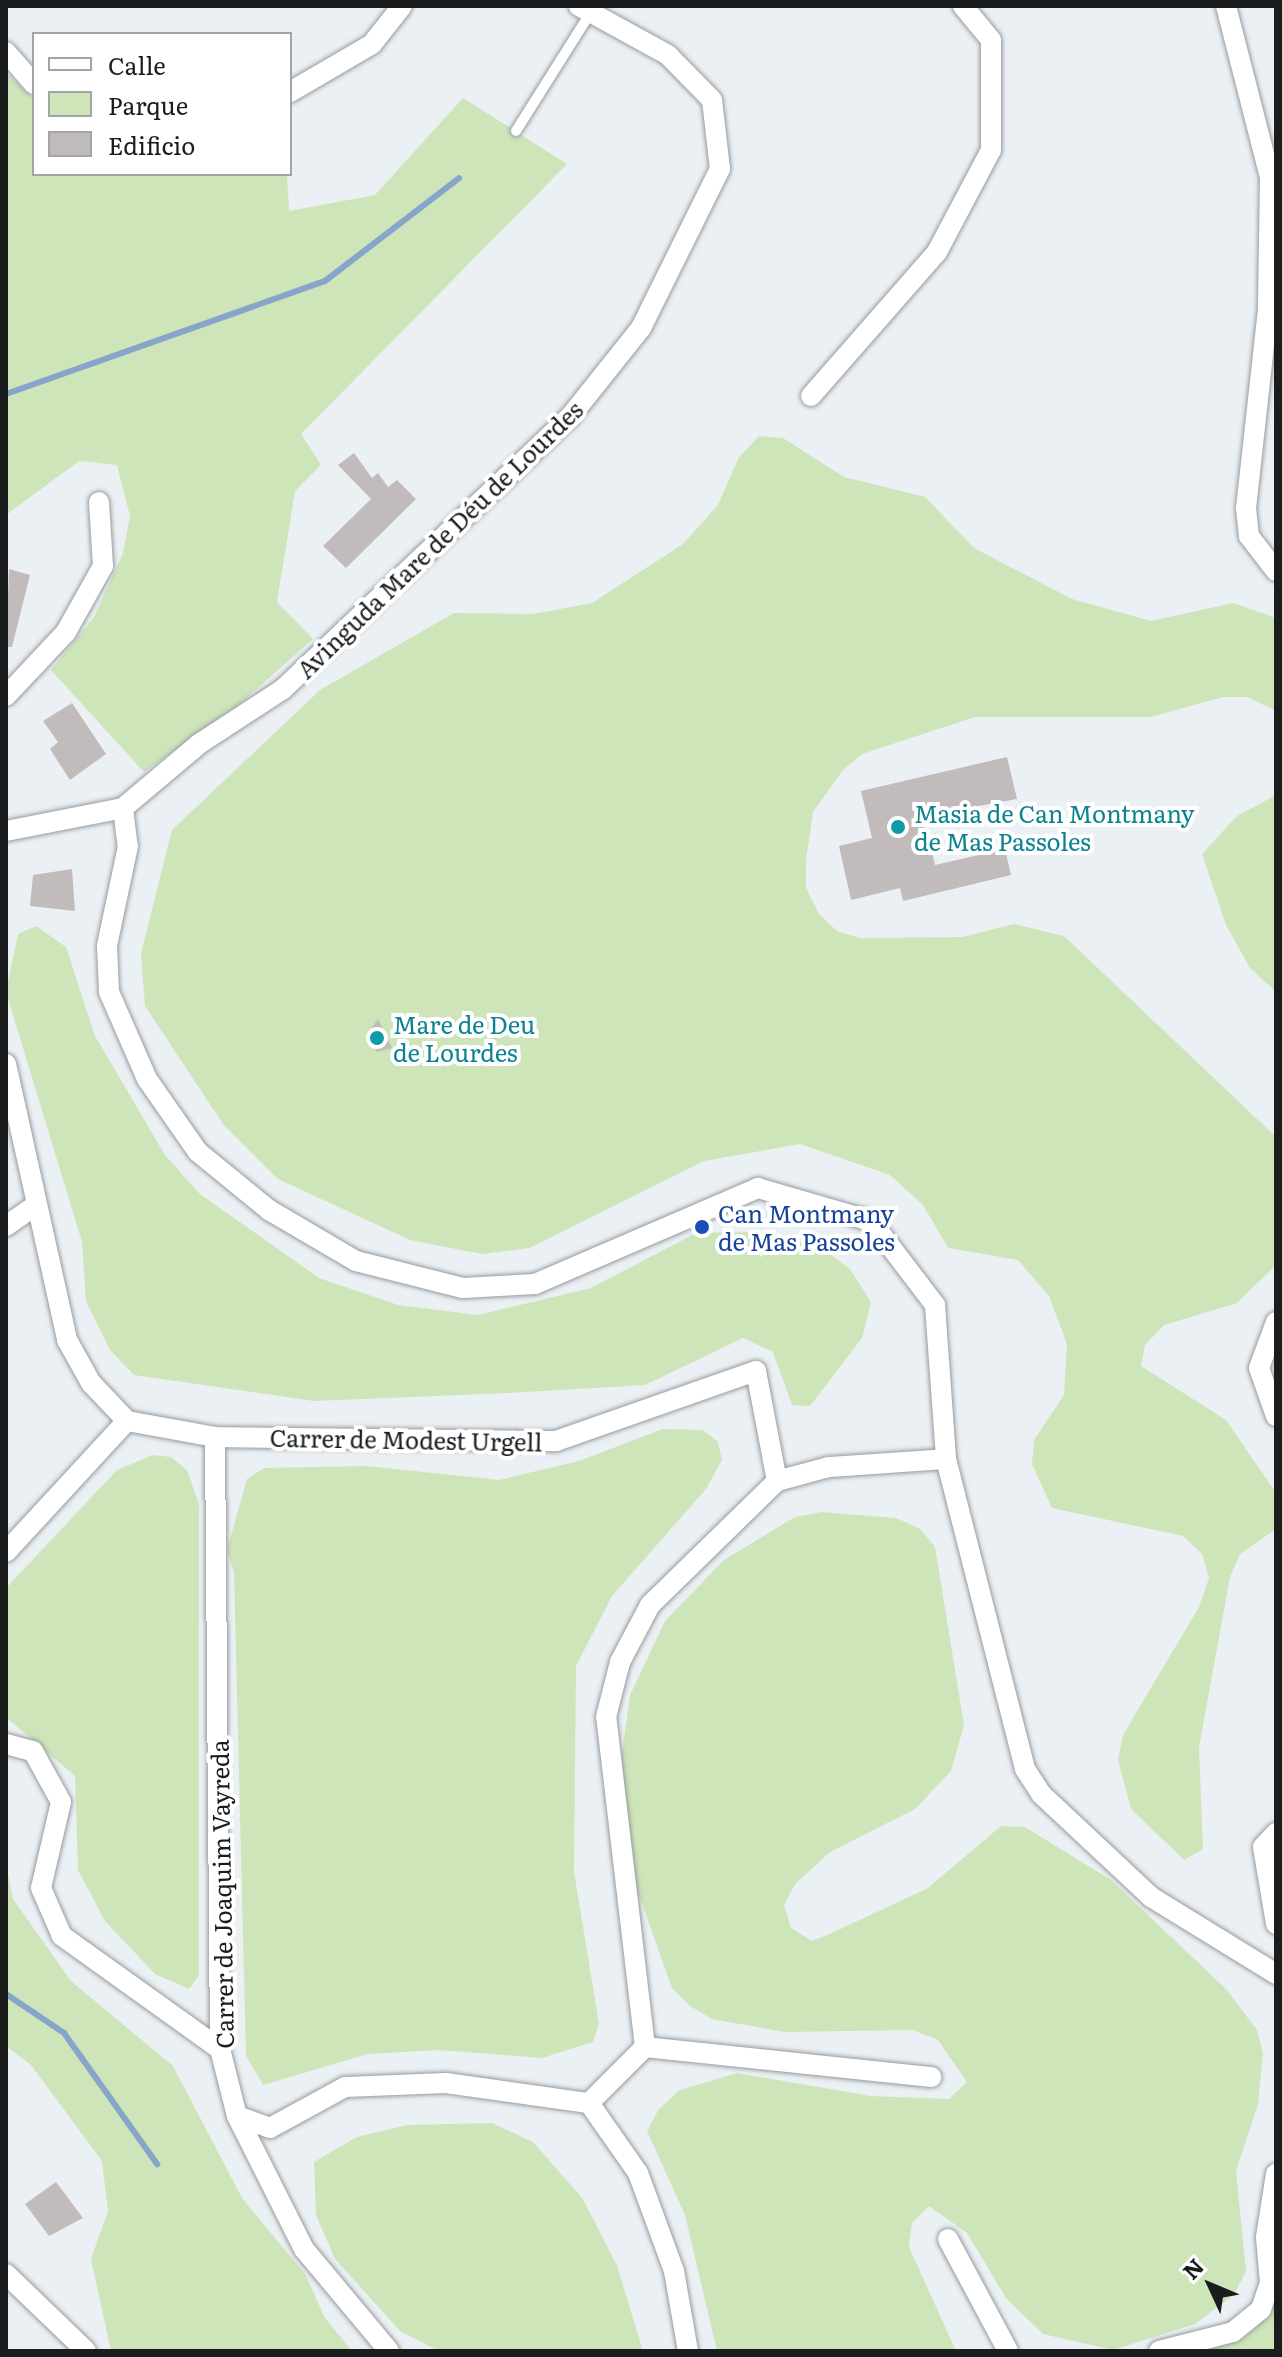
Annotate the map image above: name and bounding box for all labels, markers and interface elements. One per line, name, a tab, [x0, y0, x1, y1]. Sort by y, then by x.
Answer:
legend	[32, 32, 292, 176]
text: Calle	[108, 47, 166, 82]
text: Parque	[108, 87, 188, 122]
text: Edificio	[108, 127, 195, 162]
street label: Avinguda Mare de Déu de Lourdes	[290, 394, 588, 684]
place label: Masia de Can Montmany de Mas Passoles	[914, 799, 1195, 855]
marker: Masia de Can Montmany de Mas Passoles	[889, 818, 907, 836]
place label: Mare de Deu de Lourdes	[393, 1010, 535, 1066]
marker: Mare de Deu de Lourdes	[368, 1029, 386, 1047]
place label: Can Montmany de Mas Passoles	[718, 1199, 895, 1255]
marker: Can Montmany de Mas Passoles	[693, 1218, 711, 1236]
street label: Carrer de Modest Urgell	[270, 1422, 542, 1456]
street label: Carrer de Joaquim Vayreda	[204, 1739, 238, 2049]
north arrow	[1170, 2245, 1250, 2325]
text: N	[1174, 2250, 1211, 2286]

